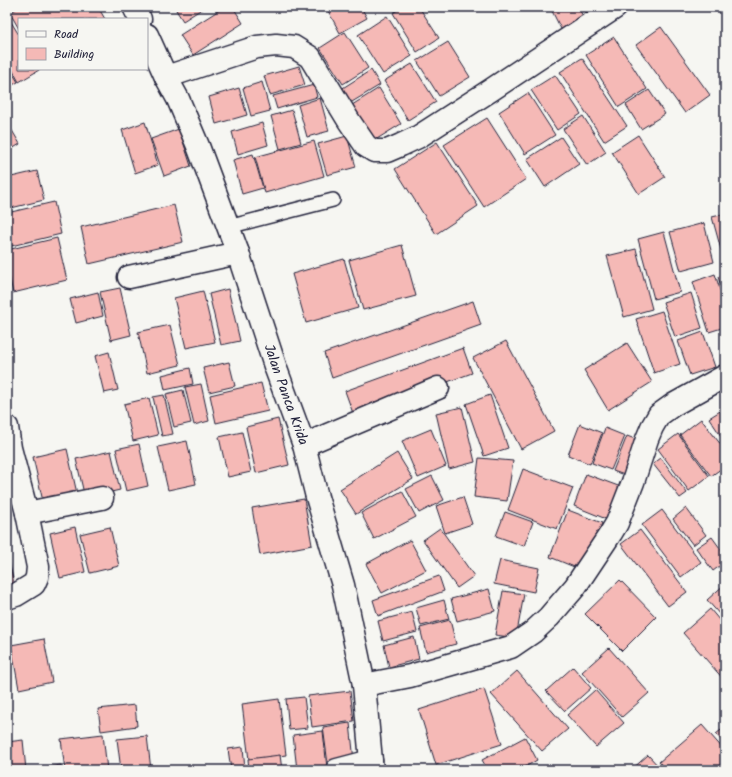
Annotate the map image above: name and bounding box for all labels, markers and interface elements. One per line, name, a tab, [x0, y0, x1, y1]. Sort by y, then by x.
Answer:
legend	[18, 18, 148, 70]
text: Road	[54, 25, 79, 44]
text: Building	[54, 45, 94, 64]
street label: Jalan Panca Krida	[258, 341, 314, 448]

